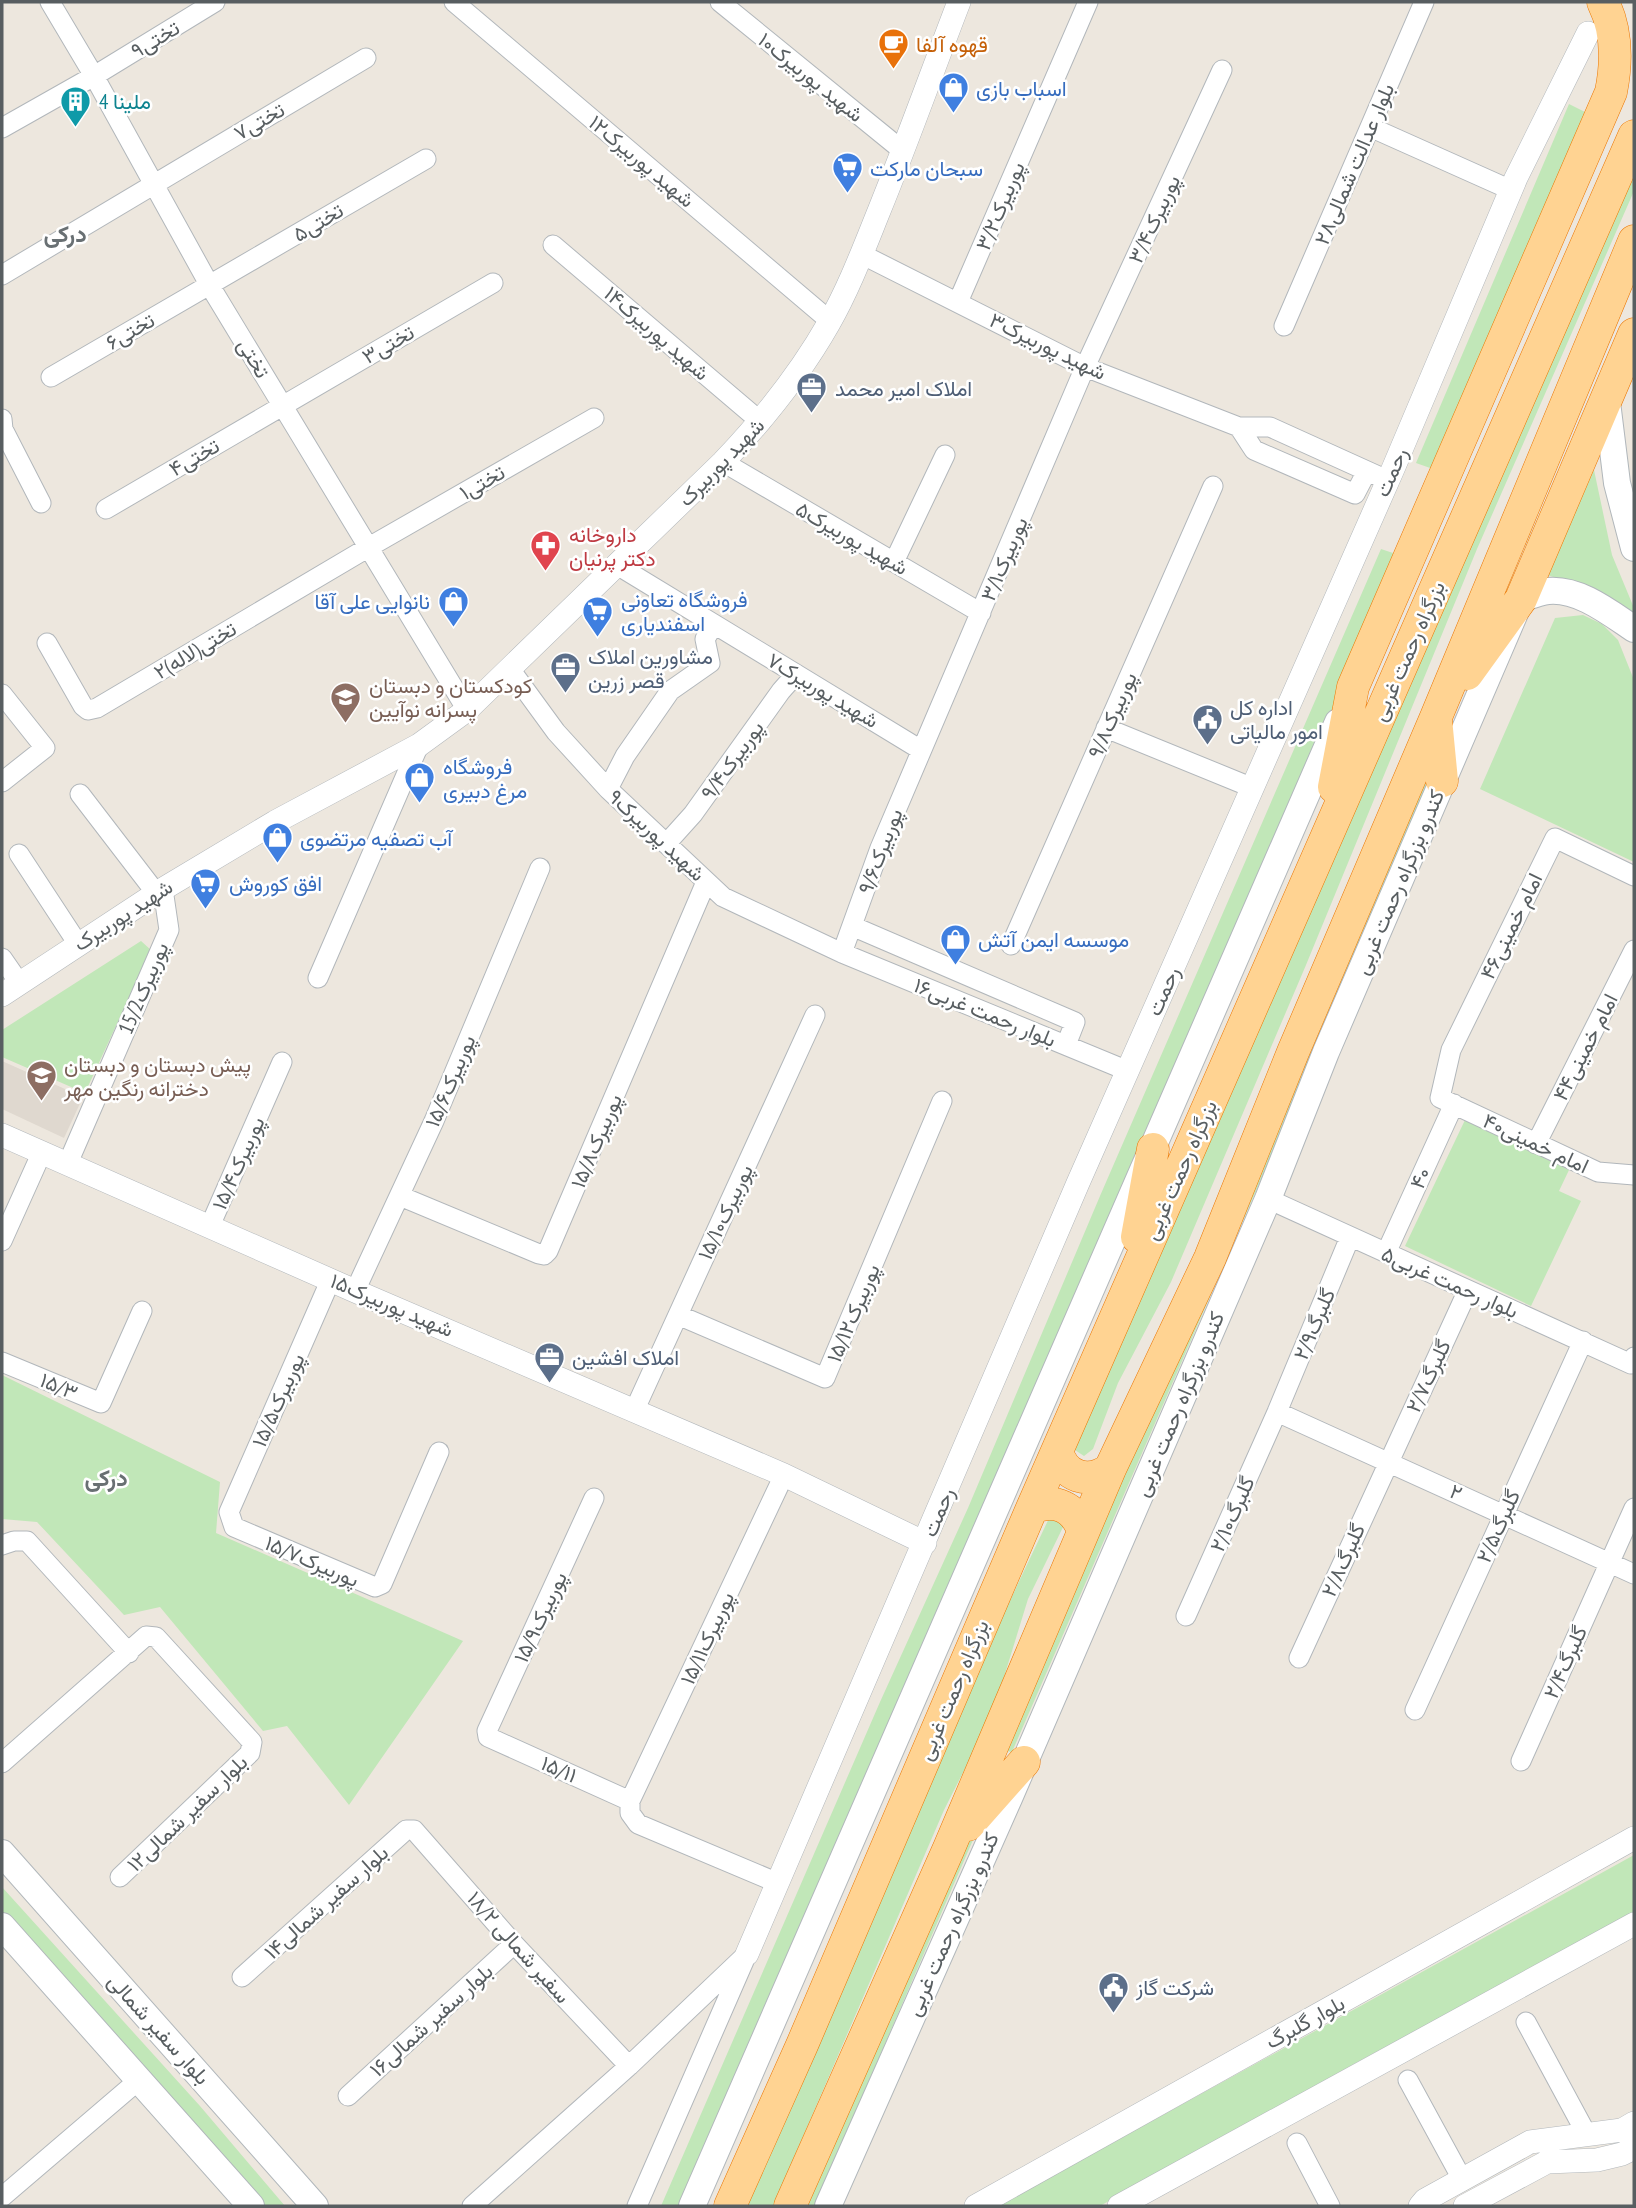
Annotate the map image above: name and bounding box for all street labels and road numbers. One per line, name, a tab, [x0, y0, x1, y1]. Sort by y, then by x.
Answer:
street label: تختی۹	[126, 14, 184, 64]
street label: شهید پوربیرک۱۰	[752, 26, 869, 129]
street label: بلوار عدالت شمالی۲۸	[1308, 79, 1400, 249]
street label: تختی۷	[229, 96, 289, 146]
street label: شهید پوربیرک۱۲	[583, 109, 701, 214]
street label: پوربیرک۳/۲	[969, 158, 1032, 255]
street label: پوربیرک۳/۴	[1122, 170, 1187, 268]
street label: تختی۵	[288, 196, 348, 248]
street label: شهید پوربیرک۱۴	[598, 280, 715, 387]
street label: تختی۶	[101, 306, 159, 356]
street label: شهید پوربیرک۳	[985, 306, 1111, 387]
street label: تختی۳	[357, 318, 419, 370]
street label: تختی	[232, 333, 276, 383]
street label: شهید پوربیرک	[672, 412, 771, 513]
street label: تختی۴	[164, 432, 224, 482]
street label: رحمت	[1368, 443, 1414, 501]
street label: تختی۱	[454, 458, 510, 506]
street label: شهید پوربیرک۵	[790, 495, 913, 582]
street label: پوربیرک۳/۱	[974, 513, 1035, 606]
street label: بزرگراه رحمت غربی	[1365, 577, 1451, 725]
street label: ۲تختی(لاله)	[149, 615, 241, 685]
street label: شهید پوربیرک۷	[762, 646, 884, 735]
street label: پوربیرک۹/۸	[1081, 668, 1144, 763]
street label: پوربیرک۹/۴	[694, 715, 771, 805]
street label: شهید پوربیرک۹	[602, 783, 711, 888]
street label: کندرو بزرگراه رحمت غربی	[1348, 785, 1450, 979]
street label: پوربیرک۹/۶	[851, 804, 910, 898]
street label: امام خمینی۴۶	[1474, 868, 1549, 984]
street label: شهید پوربیرک	[68, 873, 178, 958]
street label: پوربیرک15/2	[112, 938, 175, 1038]
street label: رحمت	[1140, 962, 1186, 1020]
street label: بلوار رحمت غربی۱۶	[910, 971, 1060, 1053]
street label: ۴۴امام خمینی	[1546, 989, 1624, 1106]
street label: پوربیرک۱۵/۶	[418, 1031, 482, 1132]
street label: پوربیرک۱۵/۸	[564, 1090, 629, 1193]
street label: بزرگراه رحمت غربی	[1137, 1096, 1223, 1244]
street label: امام خمینی۴۰	[1478, 1107, 1593, 1180]
street label: پوربیرک۱۵/۴	[205, 1112, 271, 1214]
street label: پوربیرک۱۵/۱۰	[691, 1160, 760, 1264]
street label: ۴۰	[1403, 1163, 1437, 1193]
street label: بلوار رحمت غربی۵	[1377, 1240, 1523, 1324]
street label: پوربیرک۱۵/۱۲	[820, 1260, 887, 1367]
street label: شهید پوربیرک۱۵	[326, 1267, 458, 1344]
street label: گلبرگ۲/۹	[1287, 1284, 1341, 1364]
street label: کندرو بزرگراه رحمت غربی	[1128, 1307, 1230, 1501]
street label: گلبرگ۲/۷	[1399, 1335, 1457, 1417]
street label: پوربیرک۱۵/۵	[245, 1349, 312, 1451]
street label: ۱۵/۳	[36, 1366, 82, 1406]
street label: گلبرگ۲/۱۰	[1203, 1472, 1261, 1556]
street label: ۲	[1445, 1477, 1467, 1507]
street label: رحمت	[916, 1483, 960, 1541]
street label: گلبرگ۲/۵	[1470, 1485, 1526, 1567]
street label: گلبرگ۲/۸	[1315, 1519, 1371, 1601]
street label: پوربیرک۱۵/۷	[260, 1529, 363, 1594]
street label: پوربیرک۱۵/۹	[507, 1567, 574, 1667]
street label: پوربیرک۱۵/۱۱	[674, 1587, 741, 1689]
street label: بزرگراه رحمت غربی	[911, 1616, 995, 1764]
street label: گلبرگ۲/۴	[1537, 1621, 1593, 1703]
street label: بلوار سفیر شمالی۱۲	[121, 1749, 253, 1877]
street label: ۱۵/۱۱	[537, 1749, 581, 1789]
street label: کندرو بزرگراه رحمت غربی	[899, 1828, 1005, 2020]
street label: بلوار سفیر شمالی۱۴	[258, 1839, 394, 1965]
street label: سفیر شمالی ۱۸/۲	[462, 1885, 576, 2009]
street label: بلوار سفیر شمالی۱۶	[364, 1958, 498, 2082]
street label: بلوار سفیر شمالی	[102, 1968, 216, 2090]
street label: بلوار گلبرگ	[1261, 1989, 1349, 2055]

